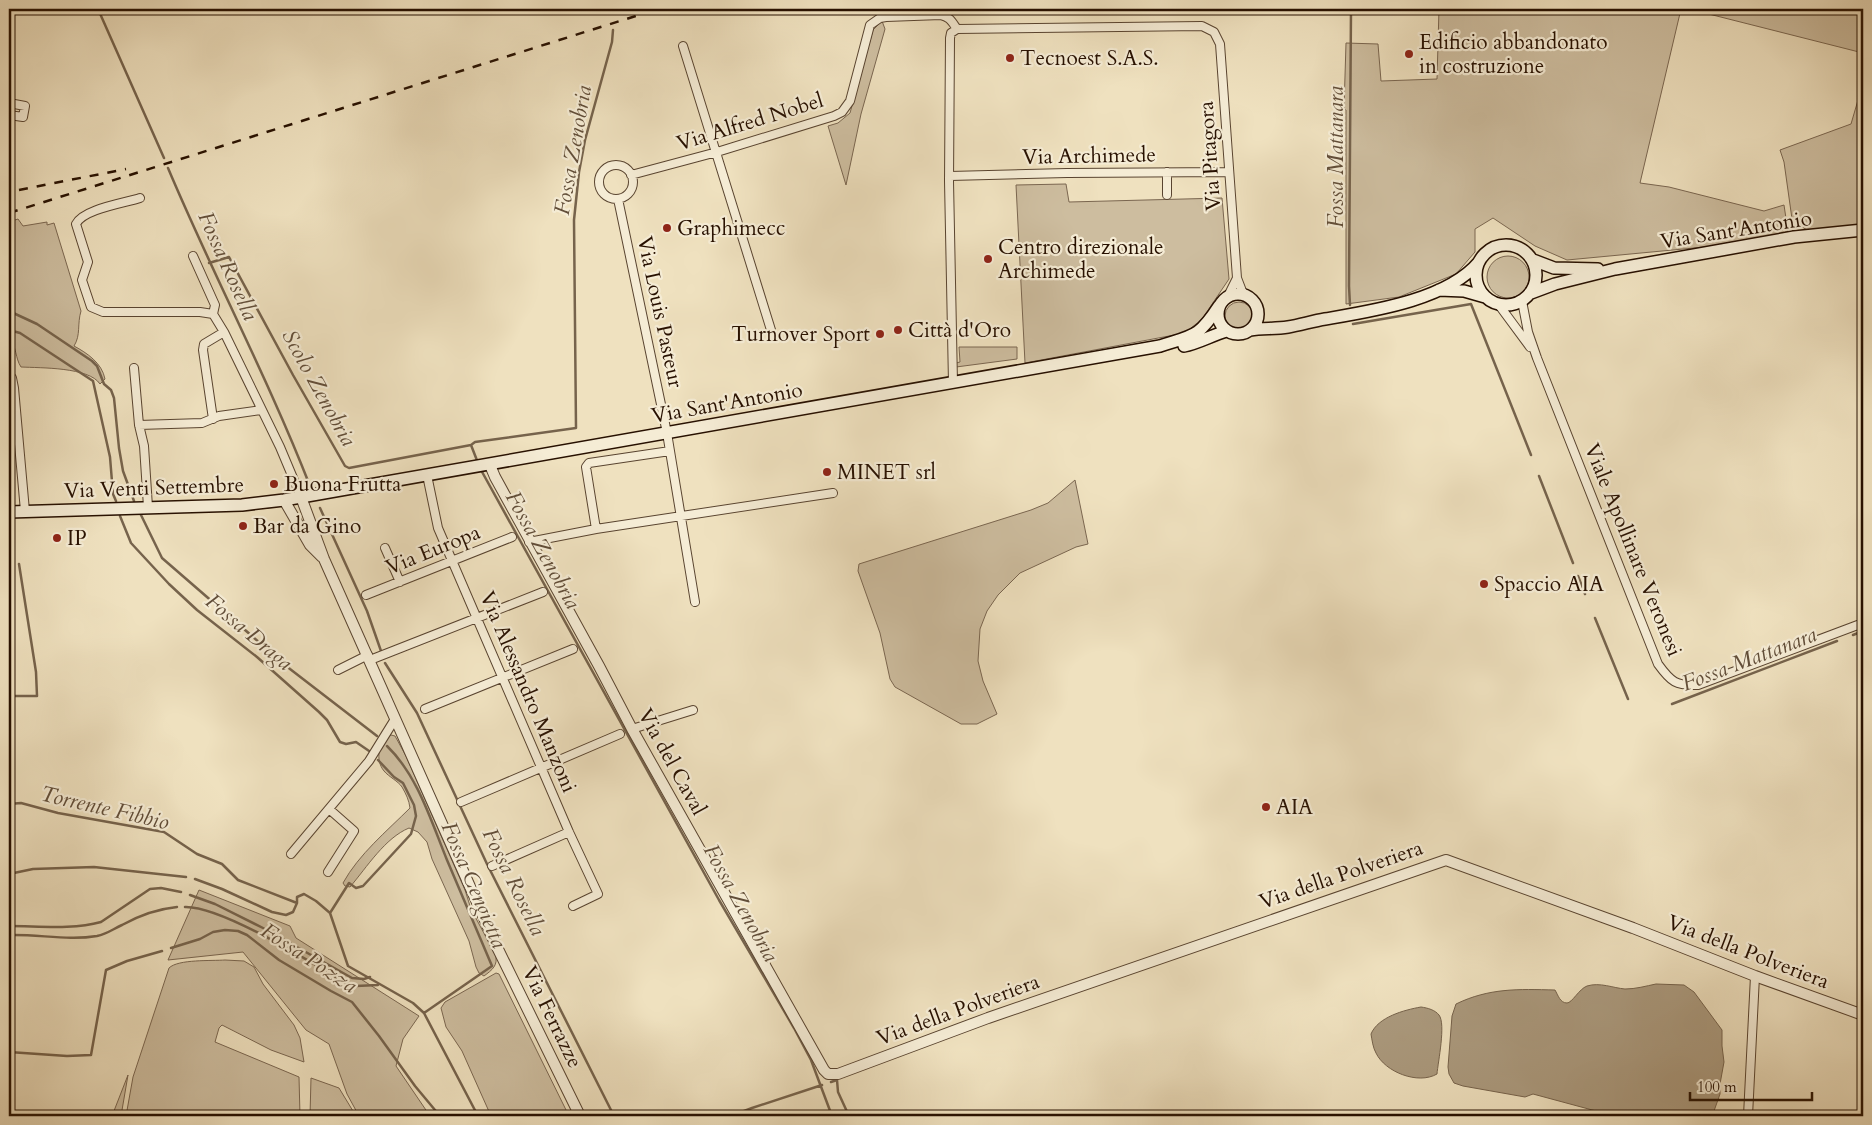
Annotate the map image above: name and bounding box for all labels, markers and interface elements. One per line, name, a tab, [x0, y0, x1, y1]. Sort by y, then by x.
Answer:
place label: Edificio abbandonato in costruzione	[1419, 28, 1608, 81]
place label: Tecnoest S.A.S.	[1020, 44, 1159, 73]
marker: Edificio abbandonato in costruzione	[1403, 48, 1415, 60]
marker: Tecnoest S.A.S.	[1004, 52, 1016, 64]
water label: Fossa Zenobria	[547, 83, 599, 217]
street label: Via Alfred Nobel	[673, 86, 827, 158]
water label: Fossa Mattanara	[1321, 86, 1351, 228]
street label: Via Pitagora	[1192, 100, 1228, 212]
street label: Via Archimede	[1022, 140, 1156, 172]
street label: Via Sant'Antonio	[1658, 204, 1814, 256]
water label: Fossa Rosella	[191, 207, 265, 325]
place label: Graphimecc	[677, 214, 785, 243]
marker: Graphimecc	[661, 222, 673, 234]
place label: Centro direzionale Archimede	[998, 233, 1164, 286]
street label: Via Louis Pasteur	[630, 234, 690, 391]
marker: Centro direzionale Archimede	[982, 253, 994, 265]
place label: Città d'Oro	[908, 316, 1011, 345]
place label: Turnover Sport	[731, 320, 870, 349]
water label: Scolo Zenobria	[275, 324, 364, 452]
marker: Città d'Oro	[892, 324, 904, 336]
marker: Turnover Sport	[874, 328, 886, 340]
street label: Via Sant'Antonio	[649, 375, 805, 431]
street label: Viale Apollinare Veronesi	[1577, 439, 1689, 661]
place label: MINET srl	[837, 458, 936, 487]
marker: MINET srl	[821, 466, 833, 478]
street label: Via Venti Settembre	[63, 470, 245, 506]
place label: Buona Frutta	[284, 470, 401, 499]
marker: Buona Frutta	[268, 478, 280, 490]
water label: Fossa Zenobria	[498, 485, 588, 615]
place label: Bar da Gino	[253, 512, 361, 541]
street label: Via Europa	[381, 518, 485, 582]
marker: Bar da Gino	[237, 520, 249, 532]
place label: IP	[67, 524, 87, 553]
marker: IP	[51, 532, 63, 544]
place label: Spaccio AIA	[1494, 570, 1604, 599]
marker: Spaccio AIA	[1478, 578, 1490, 590]
water label: Fossa Draga	[199, 587, 299, 677]
street label: Via Alessandro Manzoni	[472, 587, 584, 797]
water label: Fossa Mattanara	[1677, 619, 1821, 698]
street label: Via del Caval	[631, 703, 713, 821]
water label: Torrente Fibbio	[38, 779, 172, 837]
place label: AIA	[1276, 793, 1313, 822]
marker: AIA	[1260, 801, 1272, 813]
water label: Fossa Cengietta	[434, 817, 514, 953]
water label: Fossa Rosella	[475, 823, 553, 941]
street label: Via della Polveriera	[1255, 833, 1427, 917]
water label: Fossa Zenobria	[696, 838, 786, 968]
street label: Via della Polveriera	[1663, 908, 1833, 996]
water label: Fossa Pozza	[255, 916, 363, 1000]
street label: Via Ferrazze	[515, 961, 589, 1073]
street label: Via della Polveriera	[873, 967, 1043, 1053]
scale bar	[1690, 1070, 1812, 1102]
text: 100 m	[1697, 1077, 1737, 1097]

